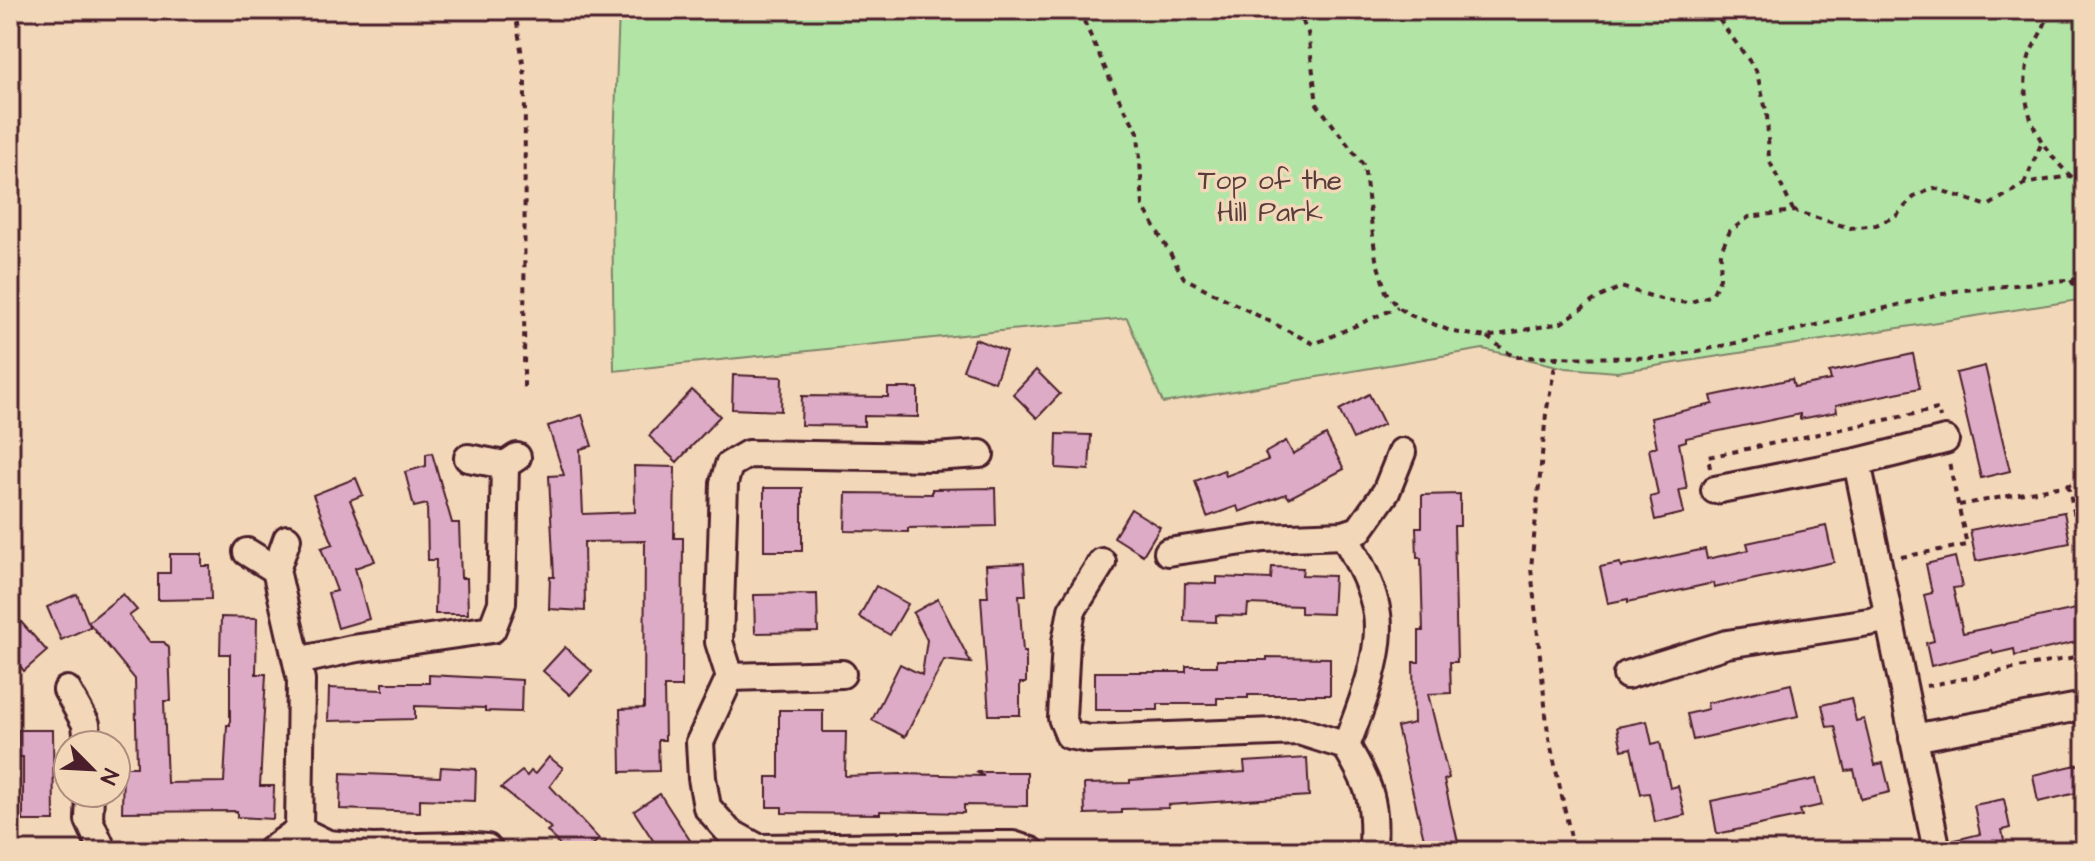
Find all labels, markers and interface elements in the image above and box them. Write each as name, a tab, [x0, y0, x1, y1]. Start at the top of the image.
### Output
park label: Top of the Hill Park	[1198, 161, 1342, 232]
north arrow	[52, 729, 132, 809]
text: N	[92, 764, 126, 789]

